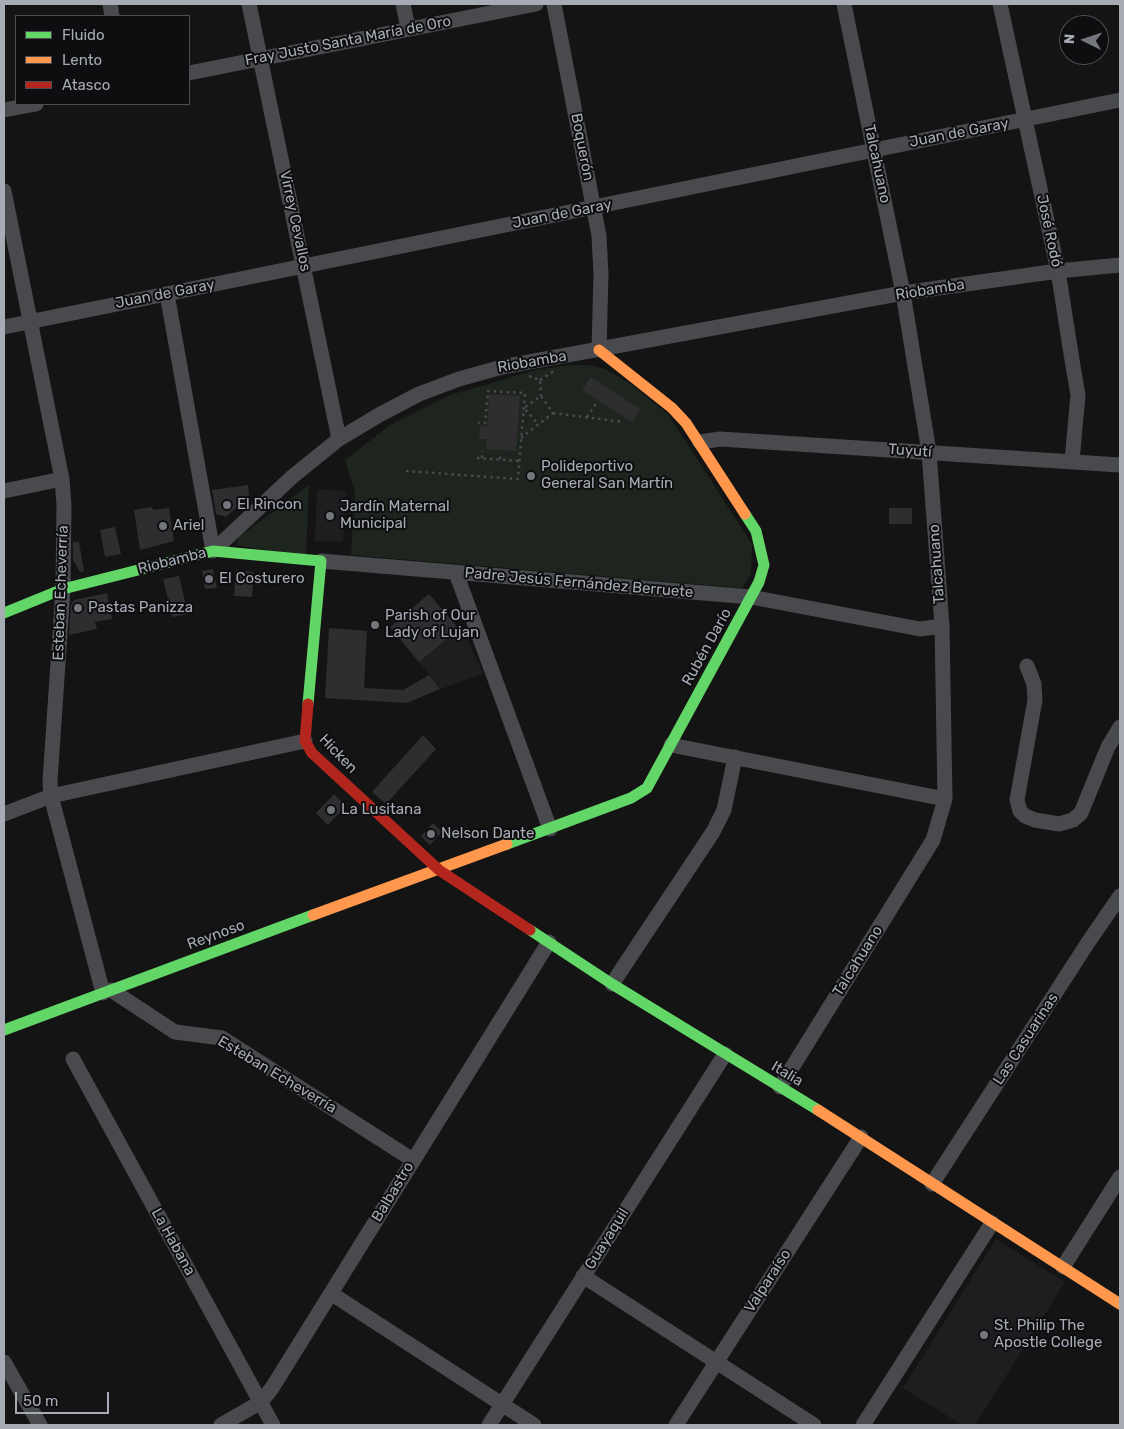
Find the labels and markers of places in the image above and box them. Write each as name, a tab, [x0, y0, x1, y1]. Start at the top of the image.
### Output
place label: Polideportivo General San Martín	[541, 458, 673, 493]
marker: Polideportivo General San Martín	[525, 470, 537, 482]
place label: El Rincon	[237, 496, 302, 514]
place label: Jardín Maternal Municipal	[340, 498, 450, 533]
marker: El Rincon	[221, 499, 233, 511]
marker: Jardín Maternal Municipal	[324, 510, 336, 522]
place label: Ariel	[173, 517, 204, 535]
marker: Ariel	[157, 520, 169, 532]
place label: El Costurero	[219, 570, 305, 588]
marker: El Costurero	[203, 573, 215, 585]
place label: Pastas Panizza	[88, 599, 193, 617]
marker: Pastas Panizza	[72, 602, 84, 614]
place label: Parish of Our Lady of Lujan	[385, 607, 479, 642]
marker: Parish of Our Lady of Lujan	[369, 619, 381, 631]
place label: La Lusitana	[341, 801, 421, 819]
marker: La Lusitana	[325, 804, 337, 816]
place label: Nelson Dante	[441, 825, 534, 843]
marker: Nelson Dante	[425, 828, 437, 840]
place label: St. Philip The Apostle College	[994, 1317, 1102, 1352]
marker: St. Philip The Apostle College	[978, 1329, 990, 1341]

